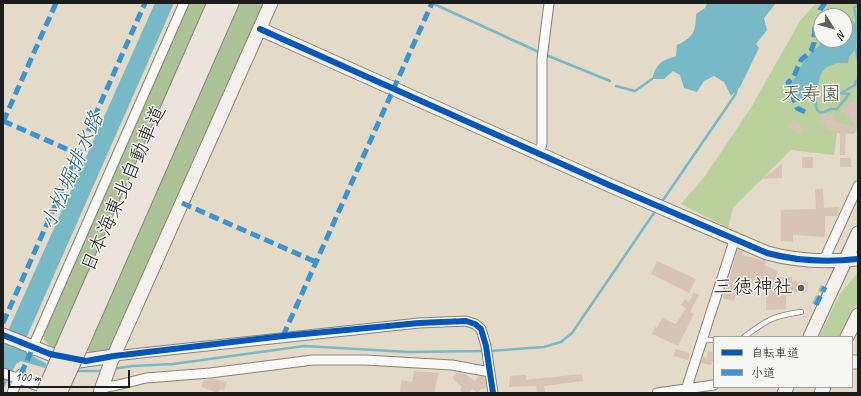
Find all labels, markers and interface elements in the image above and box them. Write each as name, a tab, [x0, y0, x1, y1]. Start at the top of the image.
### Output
north arrow	[813, 8, 853, 48]
text: N	[834, 28, 849, 42]
park label: 天寿園	[781, 83, 841, 107]
street label: 日本海東北自動車道	[76, 102, 172, 276]
water label: 小松堀排水路	[36, 108, 110, 234]
place label: 三徳神社	[713, 276, 793, 300]
marker: 三徳神社	[796, 283, 806, 293]
legend	[713, 336, 853, 388]
text: 自転車道	[751, 345, 799, 361]
scale bar	[10, 362, 132, 388]
text: 小道	[751, 365, 775, 381]
text: 100 m	[15, 369, 41, 385]

